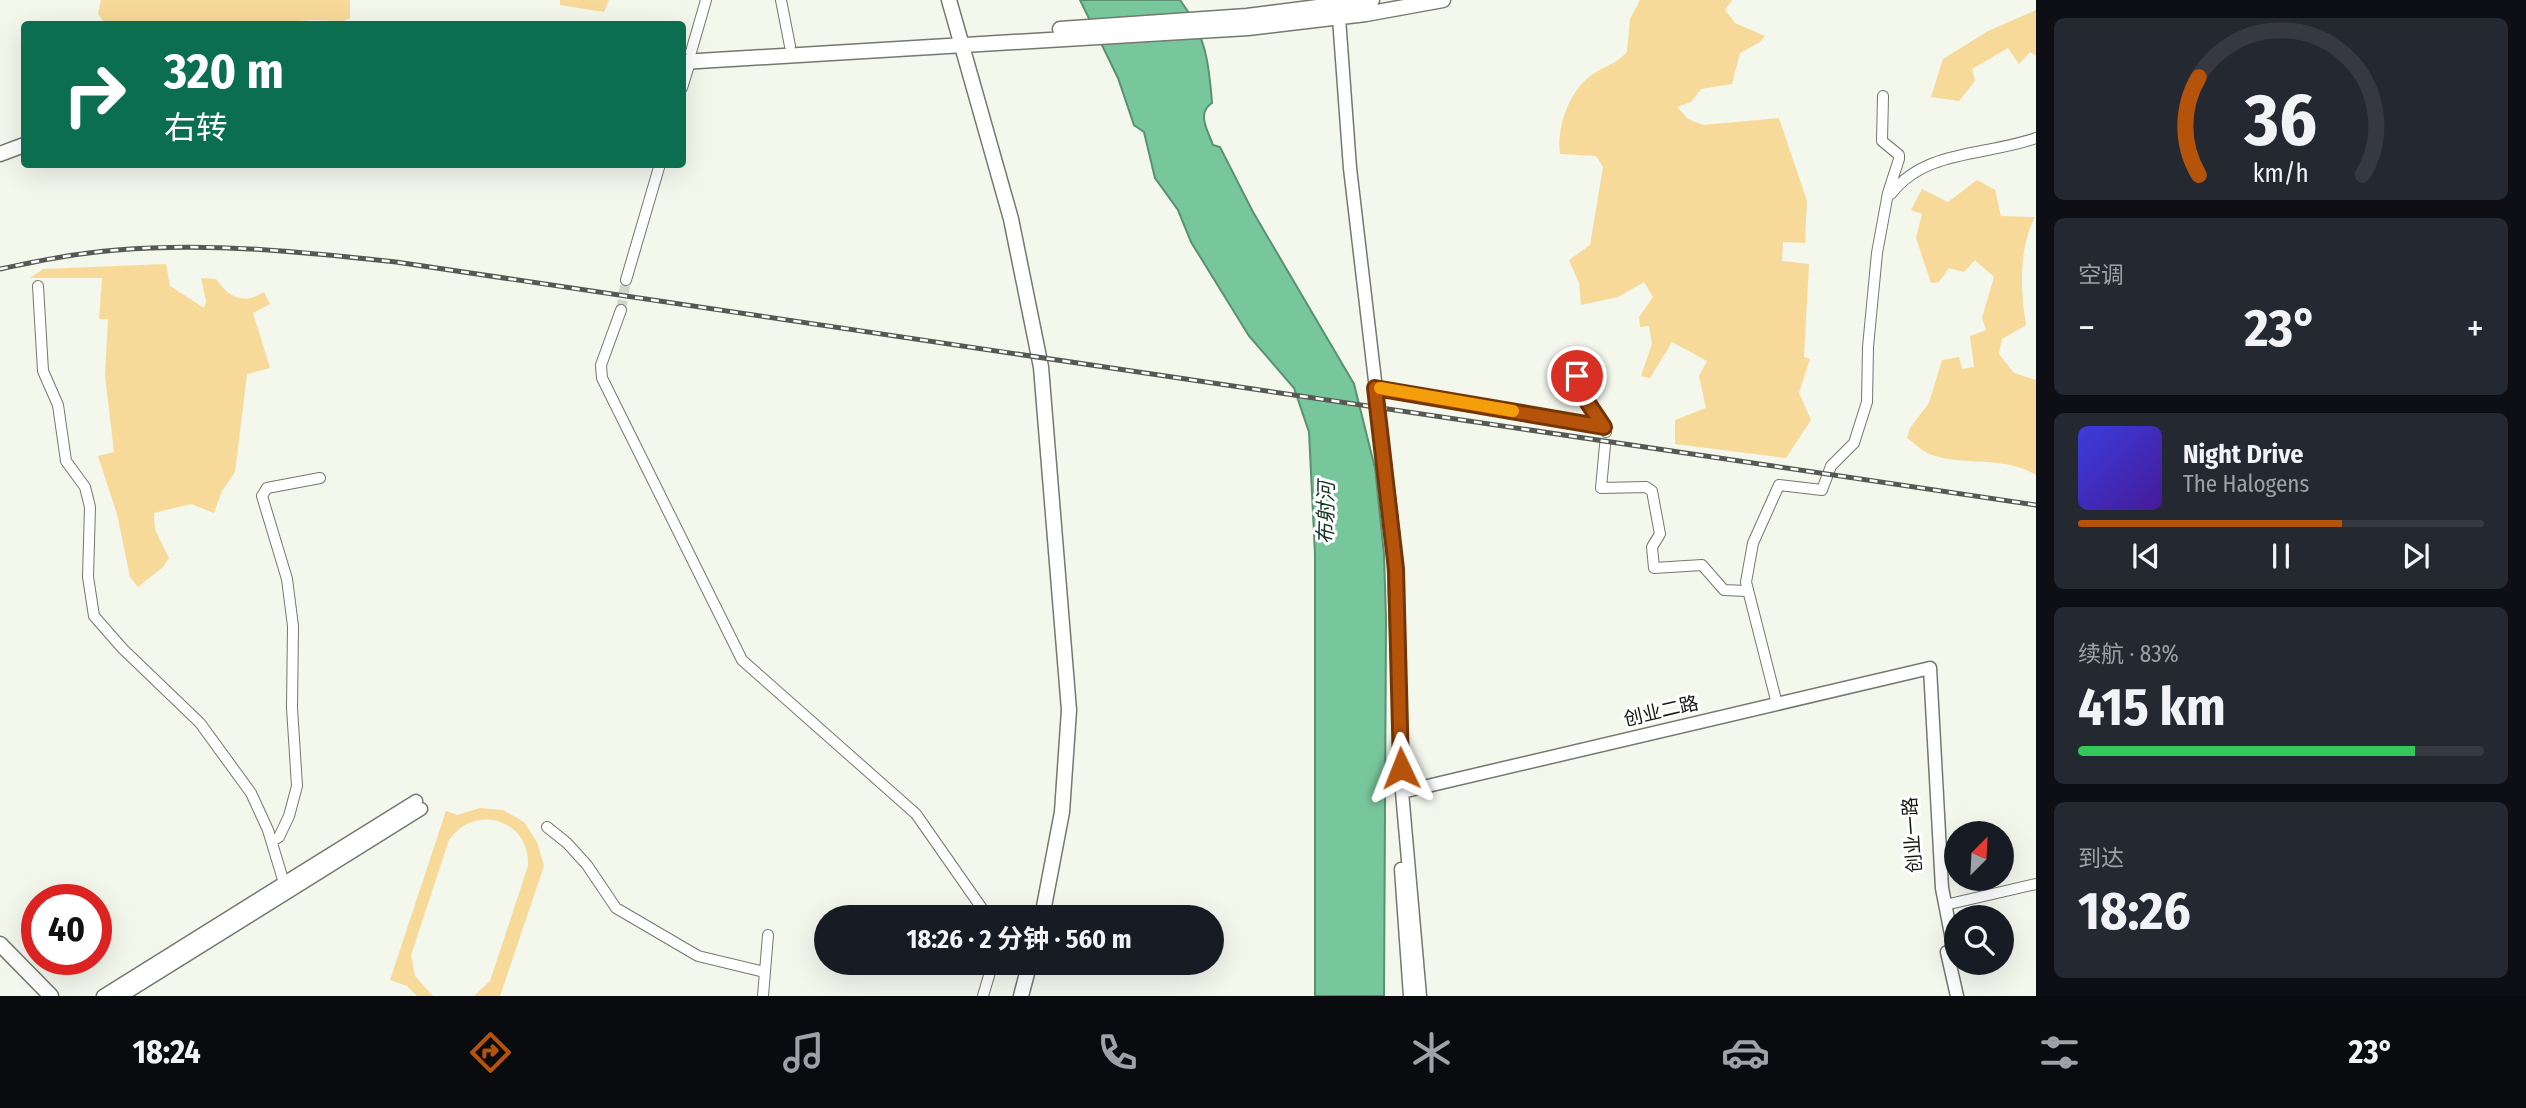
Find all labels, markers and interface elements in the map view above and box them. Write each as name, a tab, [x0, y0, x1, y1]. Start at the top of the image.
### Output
text: 320 m	[164, 42, 284, 101]
icon: right	[49, 49, 140, 140]
text: 36	[2244, 77, 2317, 164]
text: 右转	[164, 109, 228, 147]
text: km/h	[2253, 159, 2309, 189]
text: 空调	[2078, 261, 2124, 289]
text: 23°	[2244, 297, 2317, 360]
text: −	[2078, 305, 2095, 351]
text: +	[2467, 305, 2484, 351]
pin	[1547, 346, 1607, 406]
icon: arrive	[1558, 357, 1596, 395]
text: Night Drive	[2183, 439, 2303, 470]
text: The Halogens	[2183, 470, 2309, 498]
water label: 布射河	[1312, 477, 1340, 545]
icon: previous	[2127, 537, 2165, 575]
icon: pause	[2262, 537, 2300, 575]
icon: next	[2397, 537, 2435, 575]
text: 续航 · 83%	[2078, 640, 2179, 668]
text: 415 km	[2078, 676, 2226, 739]
street label: 创业二路	[1621, 691, 1701, 731]
position arrow	[1364, 731, 1438, 805]
street label: 创业一路	[1898, 796, 1926, 874]
north arrow	[1944, 821, 2014, 891]
map controls	[1944, 821, 2014, 975]
text: 到达	[2078, 844, 2124, 872]
text: 18:26	[2078, 880, 2191, 943]
speed limit sign: 40	[21, 884, 112, 975]
button: search	[1944, 905, 2014, 975]
text: 18:26 · 2 分钟 · 560 m	[906, 924, 1132, 955]
icon: directions	[466, 1028, 515, 1077]
icon: music	[779, 1028, 828, 1077]
icon: phone	[1093, 1028, 1142, 1077]
icon: climate	[1407, 1028, 1456, 1077]
icon: car	[1721, 1028, 1770, 1077]
icon: filters	[2035, 1028, 2084, 1077]
text: 18:24	[132, 1033, 201, 1071]
text: 23°	[2349, 1033, 2394, 1071]

